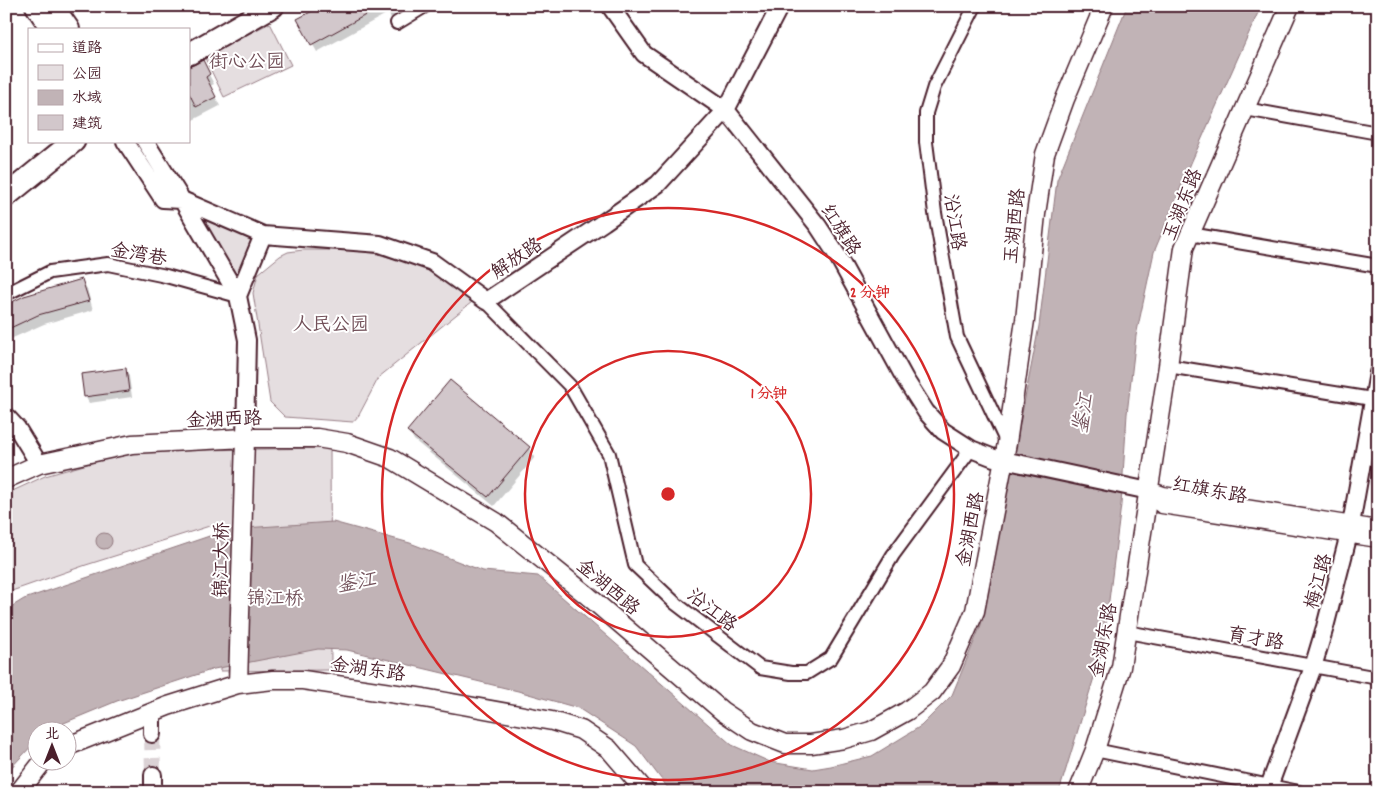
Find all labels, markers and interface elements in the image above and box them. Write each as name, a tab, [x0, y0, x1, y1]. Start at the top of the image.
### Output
legend	[28, 28, 190, 142]
text: 道路	[72, 38, 102, 60]
park label: 街心公园	[209, 50, 285, 77]
text: 公园	[72, 64, 102, 86]
text: 水域	[72, 88, 102, 110]
text: 建筑	[72, 114, 102, 136]
street label: 玉湖东路	[1157, 165, 1211, 246]
street label: 玉湖西路	[999, 187, 1034, 266]
street label: 沿江路	[935, 192, 970, 253]
street label: 红旗路	[812, 200, 866, 262]
street label: 解放路	[487, 233, 549, 287]
street label: 金湾巷	[108, 238, 169, 275]
text: 2 分钟	[850, 283, 890, 305]
park label: 人民公园	[293, 313, 369, 340]
text: 1 分钟	[751, 384, 787, 406]
water label: 鉴江	[1068, 390, 1102, 436]
street label: 金湖西路	[186, 407, 263, 436]
street label: 红旗东路	[1170, 473, 1249, 512]
centre of rings	[659, 485, 677, 503]
street label: 金湖西路	[952, 490, 993, 570]
street label: 锦江大桥	[209, 522, 238, 598]
street label: 梅江路	[1300, 551, 1341, 613]
street label: 金湖西路	[569, 554, 645, 623]
water label: 鉴江	[334, 567, 380, 601]
street label: 沿江路	[680, 584, 742, 640]
park label: 锦江桥	[246, 587, 304, 614]
street label: 金湖东路	[1085, 601, 1126, 681]
street label: 育才路	[1225, 622, 1286, 659]
street label: 金湖东路	[328, 653, 407, 690]
north arrow	[28, 720, 78, 770]
text: 北	[45, 725, 59, 745]

